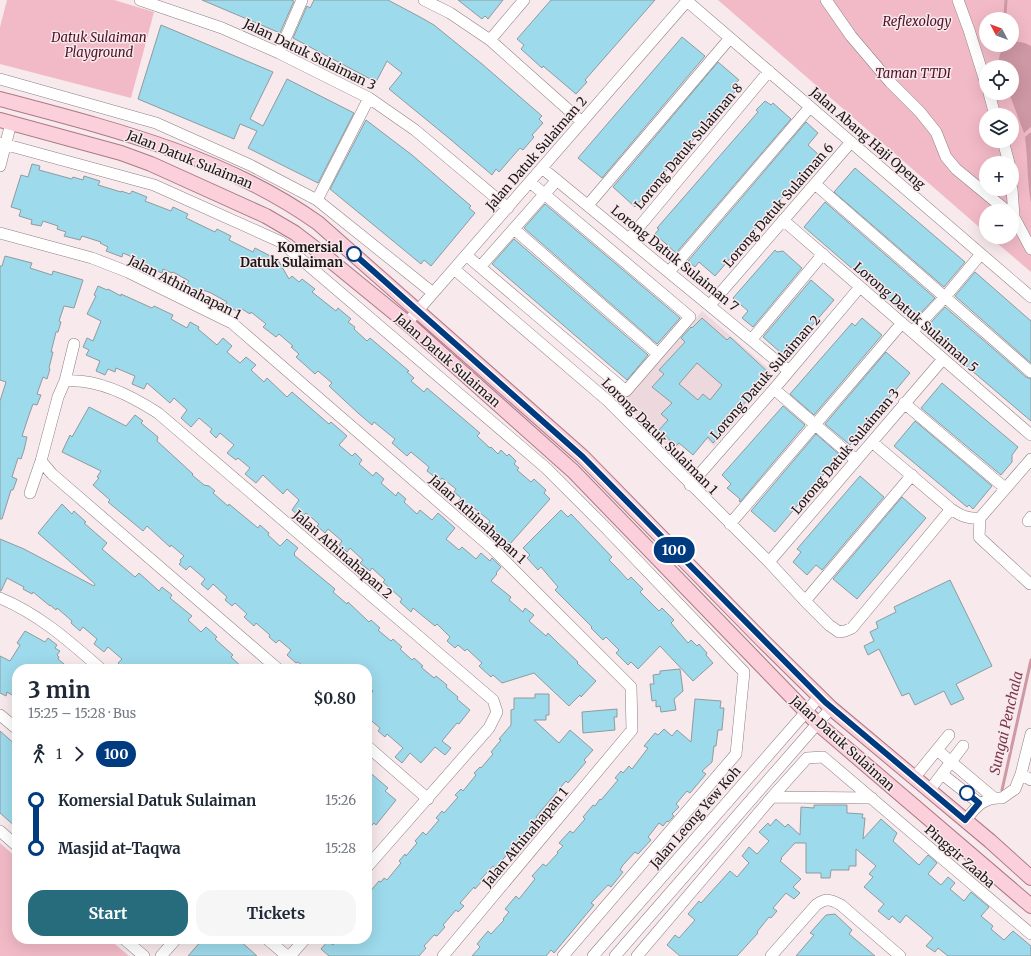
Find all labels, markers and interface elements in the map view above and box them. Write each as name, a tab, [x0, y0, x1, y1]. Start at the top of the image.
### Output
north arrow	[979, 12, 1019, 52]
map controls	[979, 12, 1019, 244]
park label: Reflexology	[883, 13, 951, 30]
street label: Jalan Datuk Sulaiman 3	[240, 15, 379, 94]
park label: Datuk Sulaiman Playground	[50, 29, 147, 61]
button: locate	[979, 60, 1019, 100]
park label: Taman TTDI	[875, 65, 951, 82]
street label: Lorong Datuk Sulaiman 8	[631, 80, 746, 213]
street label: Jalan Abang Haji Openg	[806, 83, 929, 193]
street label: Jalan Datuk Sulaiman 2	[482, 93, 591, 215]
button: layers	[979, 108, 1019, 148]
street label: Jalan Datuk Sulaiman	[123, 126, 256, 193]
street label: Lorong Datuk Sulaiman 6	[720, 139, 837, 271]
button: +	[979, 156, 1019, 196]
street label: Lorong Datuk Sulaiman 7	[607, 202, 742, 315]
button: −	[979, 204, 1019, 244]
place label: Komersial Datuk Sulaiman	[240, 239, 343, 271]
marker: Komersial Datuk Sulaiman	[346, 246, 362, 262]
street label: Jalan Athinahapan 1	[125, 251, 244, 323]
street label: Lorong Datuk Sulaiman 5	[850, 259, 981, 376]
street label: Jalan Datuk Sulaiman	[391, 309, 504, 411]
street label: Lorong Datuk Sulaiman 2	[707, 311, 824, 443]
street label: Lorong Datuk Sulaiman 1	[598, 375, 721, 498]
street label: Lorong Datuk Sulaiman 3	[788, 385, 903, 518]
street label: Jalan Athinahapan 1	[425, 471, 530, 567]
street label: Jalan Athinahapan 2	[289, 506, 396, 602]
line badge: 100	[651, 537, 697, 563]
text: 100	[662, 541, 686, 559]
water label: Sungai Penchala	[985, 670, 1027, 776]
text: 3 min	[28, 676, 90, 704]
text: $0.80	[314, 689, 356, 708]
street label: Jalan Datuk Sulaiman	[786, 691, 899, 795]
text: 15:25 – 15:28 · Bus	[28, 705, 136, 722]
icon: walk	[28, 743, 50, 765]
icon: forward	[68, 743, 90, 765]
text: 100	[104, 745, 128, 763]
text: 1	[56, 746, 62, 763]
street label: Jalan Leong Yew Koh	[646, 763, 745, 873]
street label: Jalan Athinahapan 1	[478, 784, 572, 891]
unlabelled marker	[959, 785, 975, 801]
text: Komersial Datuk Sulaiman	[58, 791, 256, 810]
text: 15:26	[325, 792, 356, 809]
street label: Pinggir Zaaba	[921, 821, 998, 892]
text: Masjid at-Taqwa	[58, 839, 181, 858]
text: 15:28	[325, 840, 356, 857]
button: Start	[28, 890, 188, 936]
button: Tickets	[196, 890, 356, 936]

